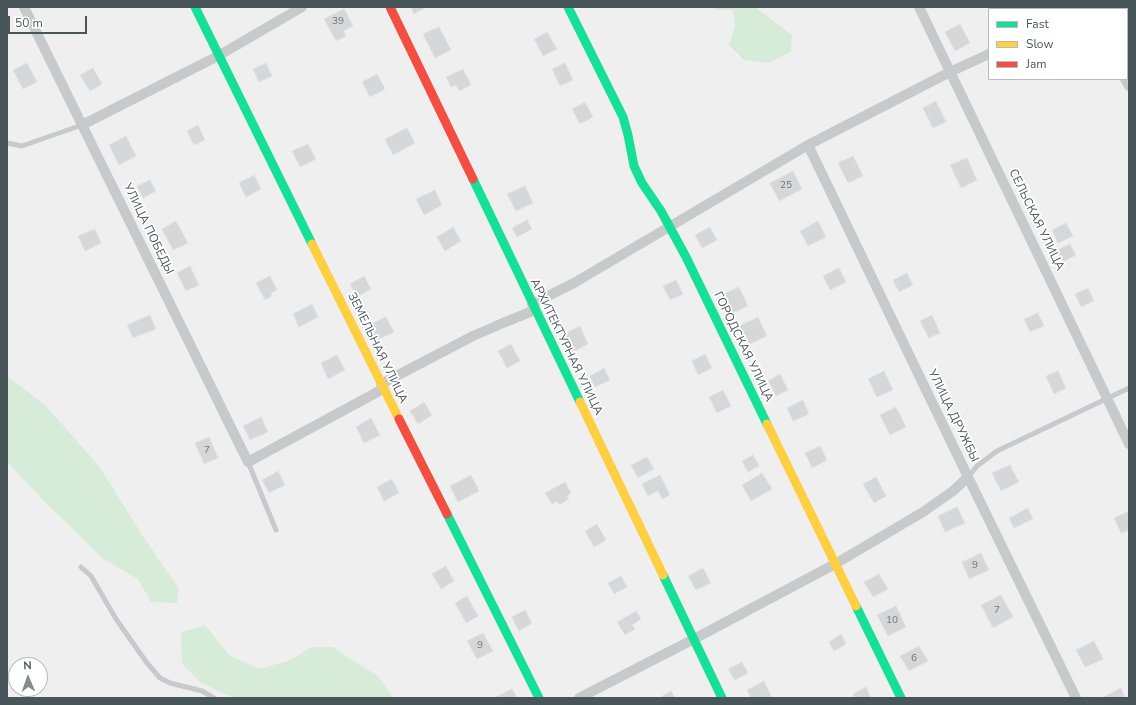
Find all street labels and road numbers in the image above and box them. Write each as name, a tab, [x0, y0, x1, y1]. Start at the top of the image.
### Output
street label: СЕЛЬСКАЯ УЛИЦА	[1005, 167, 1067, 273]
street label: УЛИЦА ПОБЕДЫ	[120, 181, 176, 277]
street label: АРХИТЕКТУРНАЯ УЛИЦА	[527, 277, 605, 417]
street label: ЗЕМЕЛЬНАЯ УЛИЦА	[344, 290, 410, 406]
street label: ГОРОДСКАЯ УЛИЦА	[710, 290, 776, 404]
street label: УЛИЦА ДРУЖБЫ	[924, 367, 982, 465]

